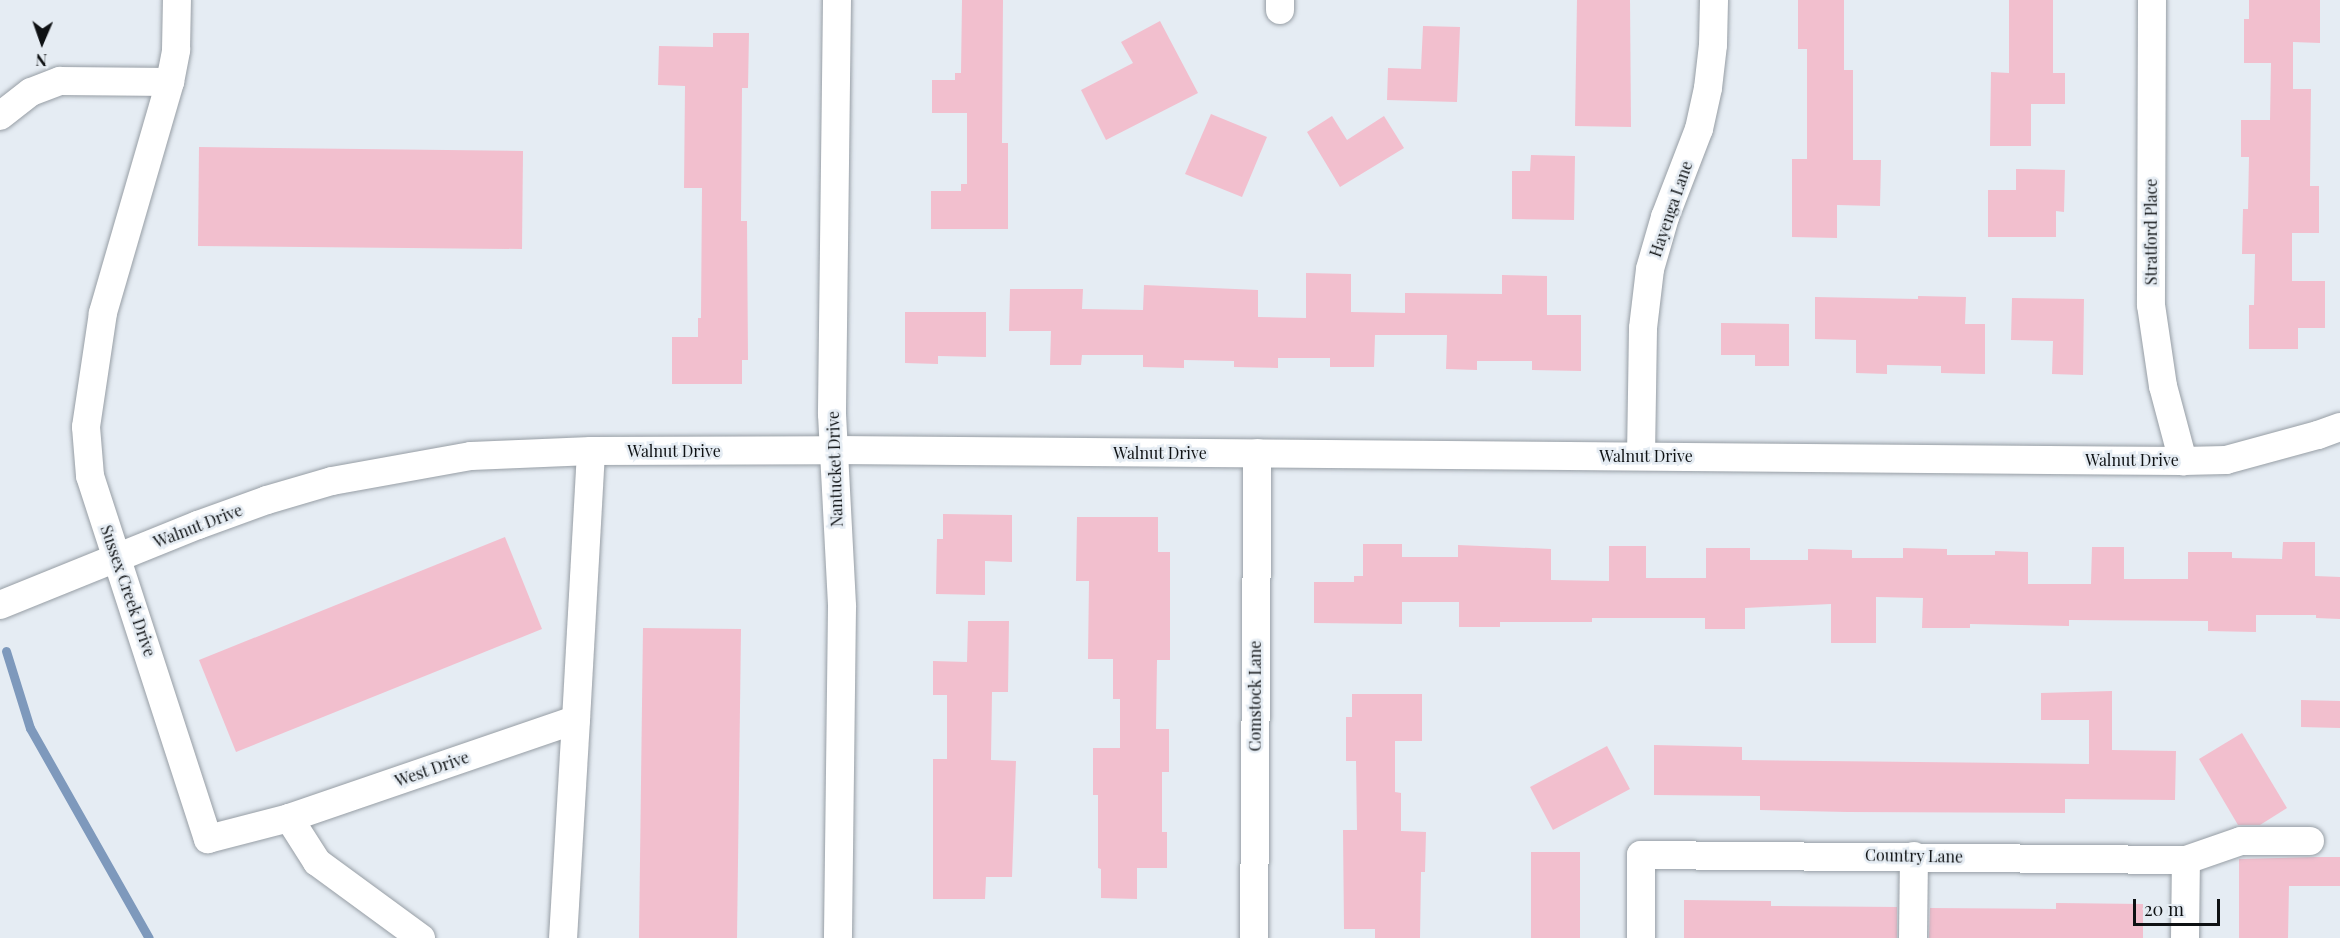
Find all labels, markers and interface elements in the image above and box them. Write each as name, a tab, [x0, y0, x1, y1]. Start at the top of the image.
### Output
north arrow	[12, 12, 72, 72]
text: N	[35, 50, 47, 71]
street label: Hayenga Lane	[1646, 158, 1696, 260]
street label: Stratford Place	[2141, 179, 2161, 285]
street label: Nantucket Drive	[823, 410, 847, 528]
street label: Walnut Drive	[627, 441, 721, 461]
street label: Walnut Drive	[1113, 443, 1207, 463]
street label: Walnut Drive	[1599, 446, 1693, 466]
street label: Walnut Drive	[2085, 450, 2179, 470]
street label: Walnut Drive	[151, 500, 245, 552]
street label: Sussex Creek Drive	[96, 522, 160, 660]
street label: Comstock Lane	[1245, 640, 1265, 752]
street label: West Drive	[392, 747, 472, 791]
street label: Country Lane	[1865, 846, 1963, 866]
scale bar	[2136, 887, 2223, 925]
text: 20 m	[2144, 897, 2184, 921]

